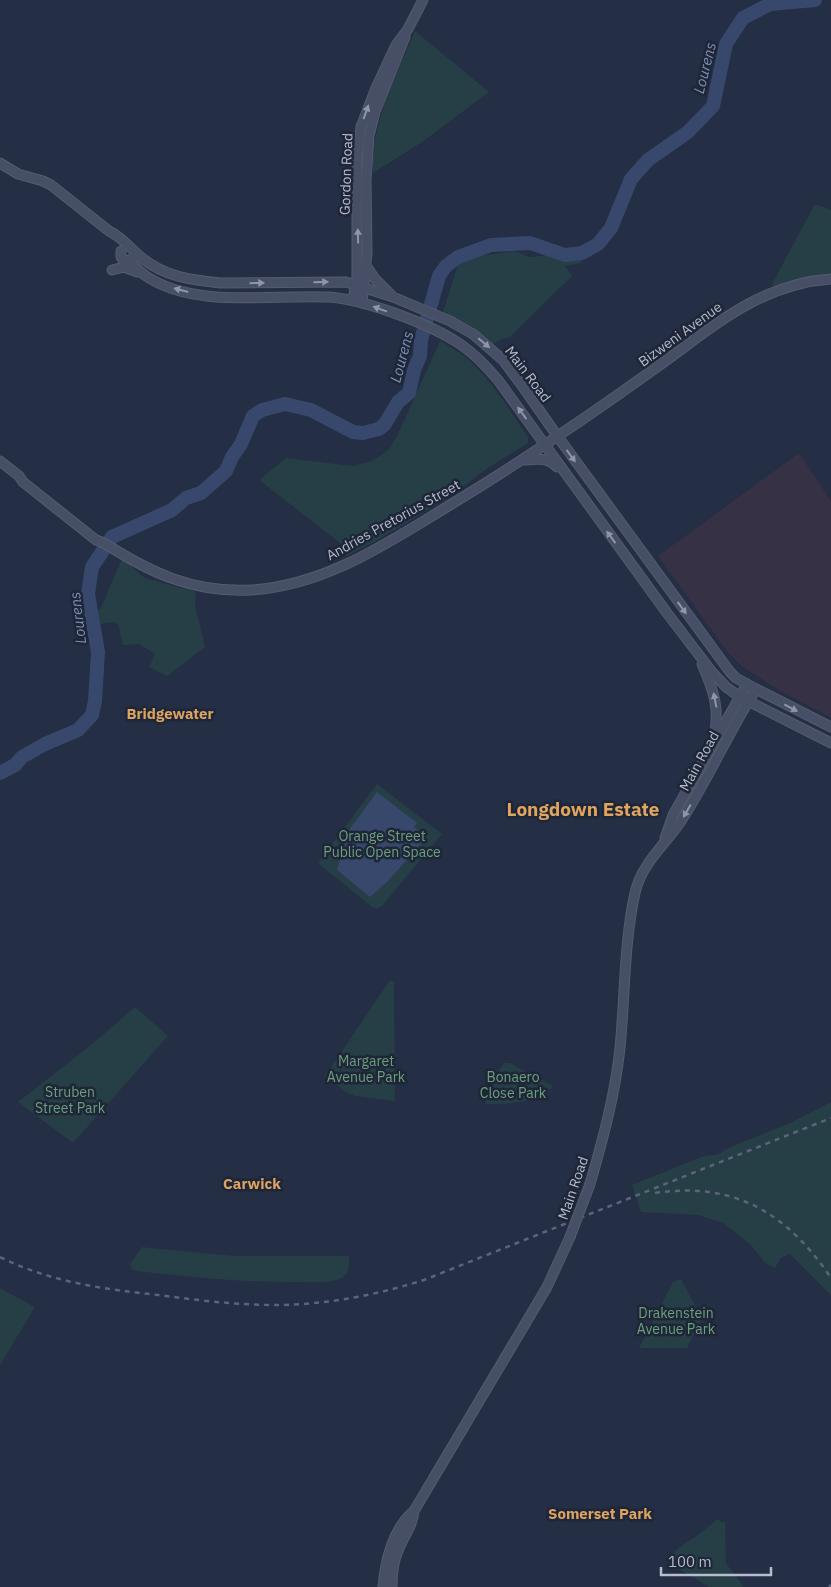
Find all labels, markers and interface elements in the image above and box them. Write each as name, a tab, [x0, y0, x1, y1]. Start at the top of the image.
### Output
water label: Lourens	[689, 40, 720, 96]
one-way arrow	[363, 104, 370, 119]
street label: Gordon Road	[336, 133, 356, 215]
one-way arrow	[353, 228, 361, 244]
one-way arrow	[250, 278, 266, 286]
one-way arrow	[313, 278, 329, 286]
one-way arrow	[173, 286, 188, 294]
street label: Bizweni Avenue	[635, 297, 726, 370]
one-way arrow	[372, 305, 387, 313]
water label: Lourens	[386, 329, 417, 385]
one-way arrow	[478, 337, 491, 348]
street label: Main Road	[501, 342, 555, 406]
one-way arrow	[517, 406, 527, 420]
one-way arrow	[566, 449, 576, 463]
street label: Andries Pretorius Street	[323, 476, 463, 564]
one-way arrow	[606, 530, 616, 544]
water label: Lourens	[65, 591, 90, 645]
one-way arrow	[677, 601, 687, 615]
one-way arrow	[710, 692, 718, 708]
district label: Bridgewater	[126, 704, 214, 723]
one-way arrow	[784, 704, 799, 712]
street label: Main Road	[675, 728, 723, 794]
district label: Longdown Estate	[507, 797, 659, 821]
one-way arrow	[682, 805, 691, 818]
park label: Orange Street Public Open Space	[323, 827, 441, 861]
park label: Margaret Avenue Park	[327, 1052, 406, 1086]
park label: Bonaero Close Park	[480, 1068, 547, 1102]
park label: Struben Street Park	[35, 1083, 106, 1117]
street label: Main Road	[554, 1154, 592, 1222]
district label: Carwick	[223, 1174, 281, 1193]
park label: Drakenstein Avenue Park	[637, 1304, 716, 1338]
district label: Somerset Park	[548, 1504, 652, 1523]
scale bar	[661, 1544, 771, 1576]
text: 100 m	[668, 1552, 712, 1571]

